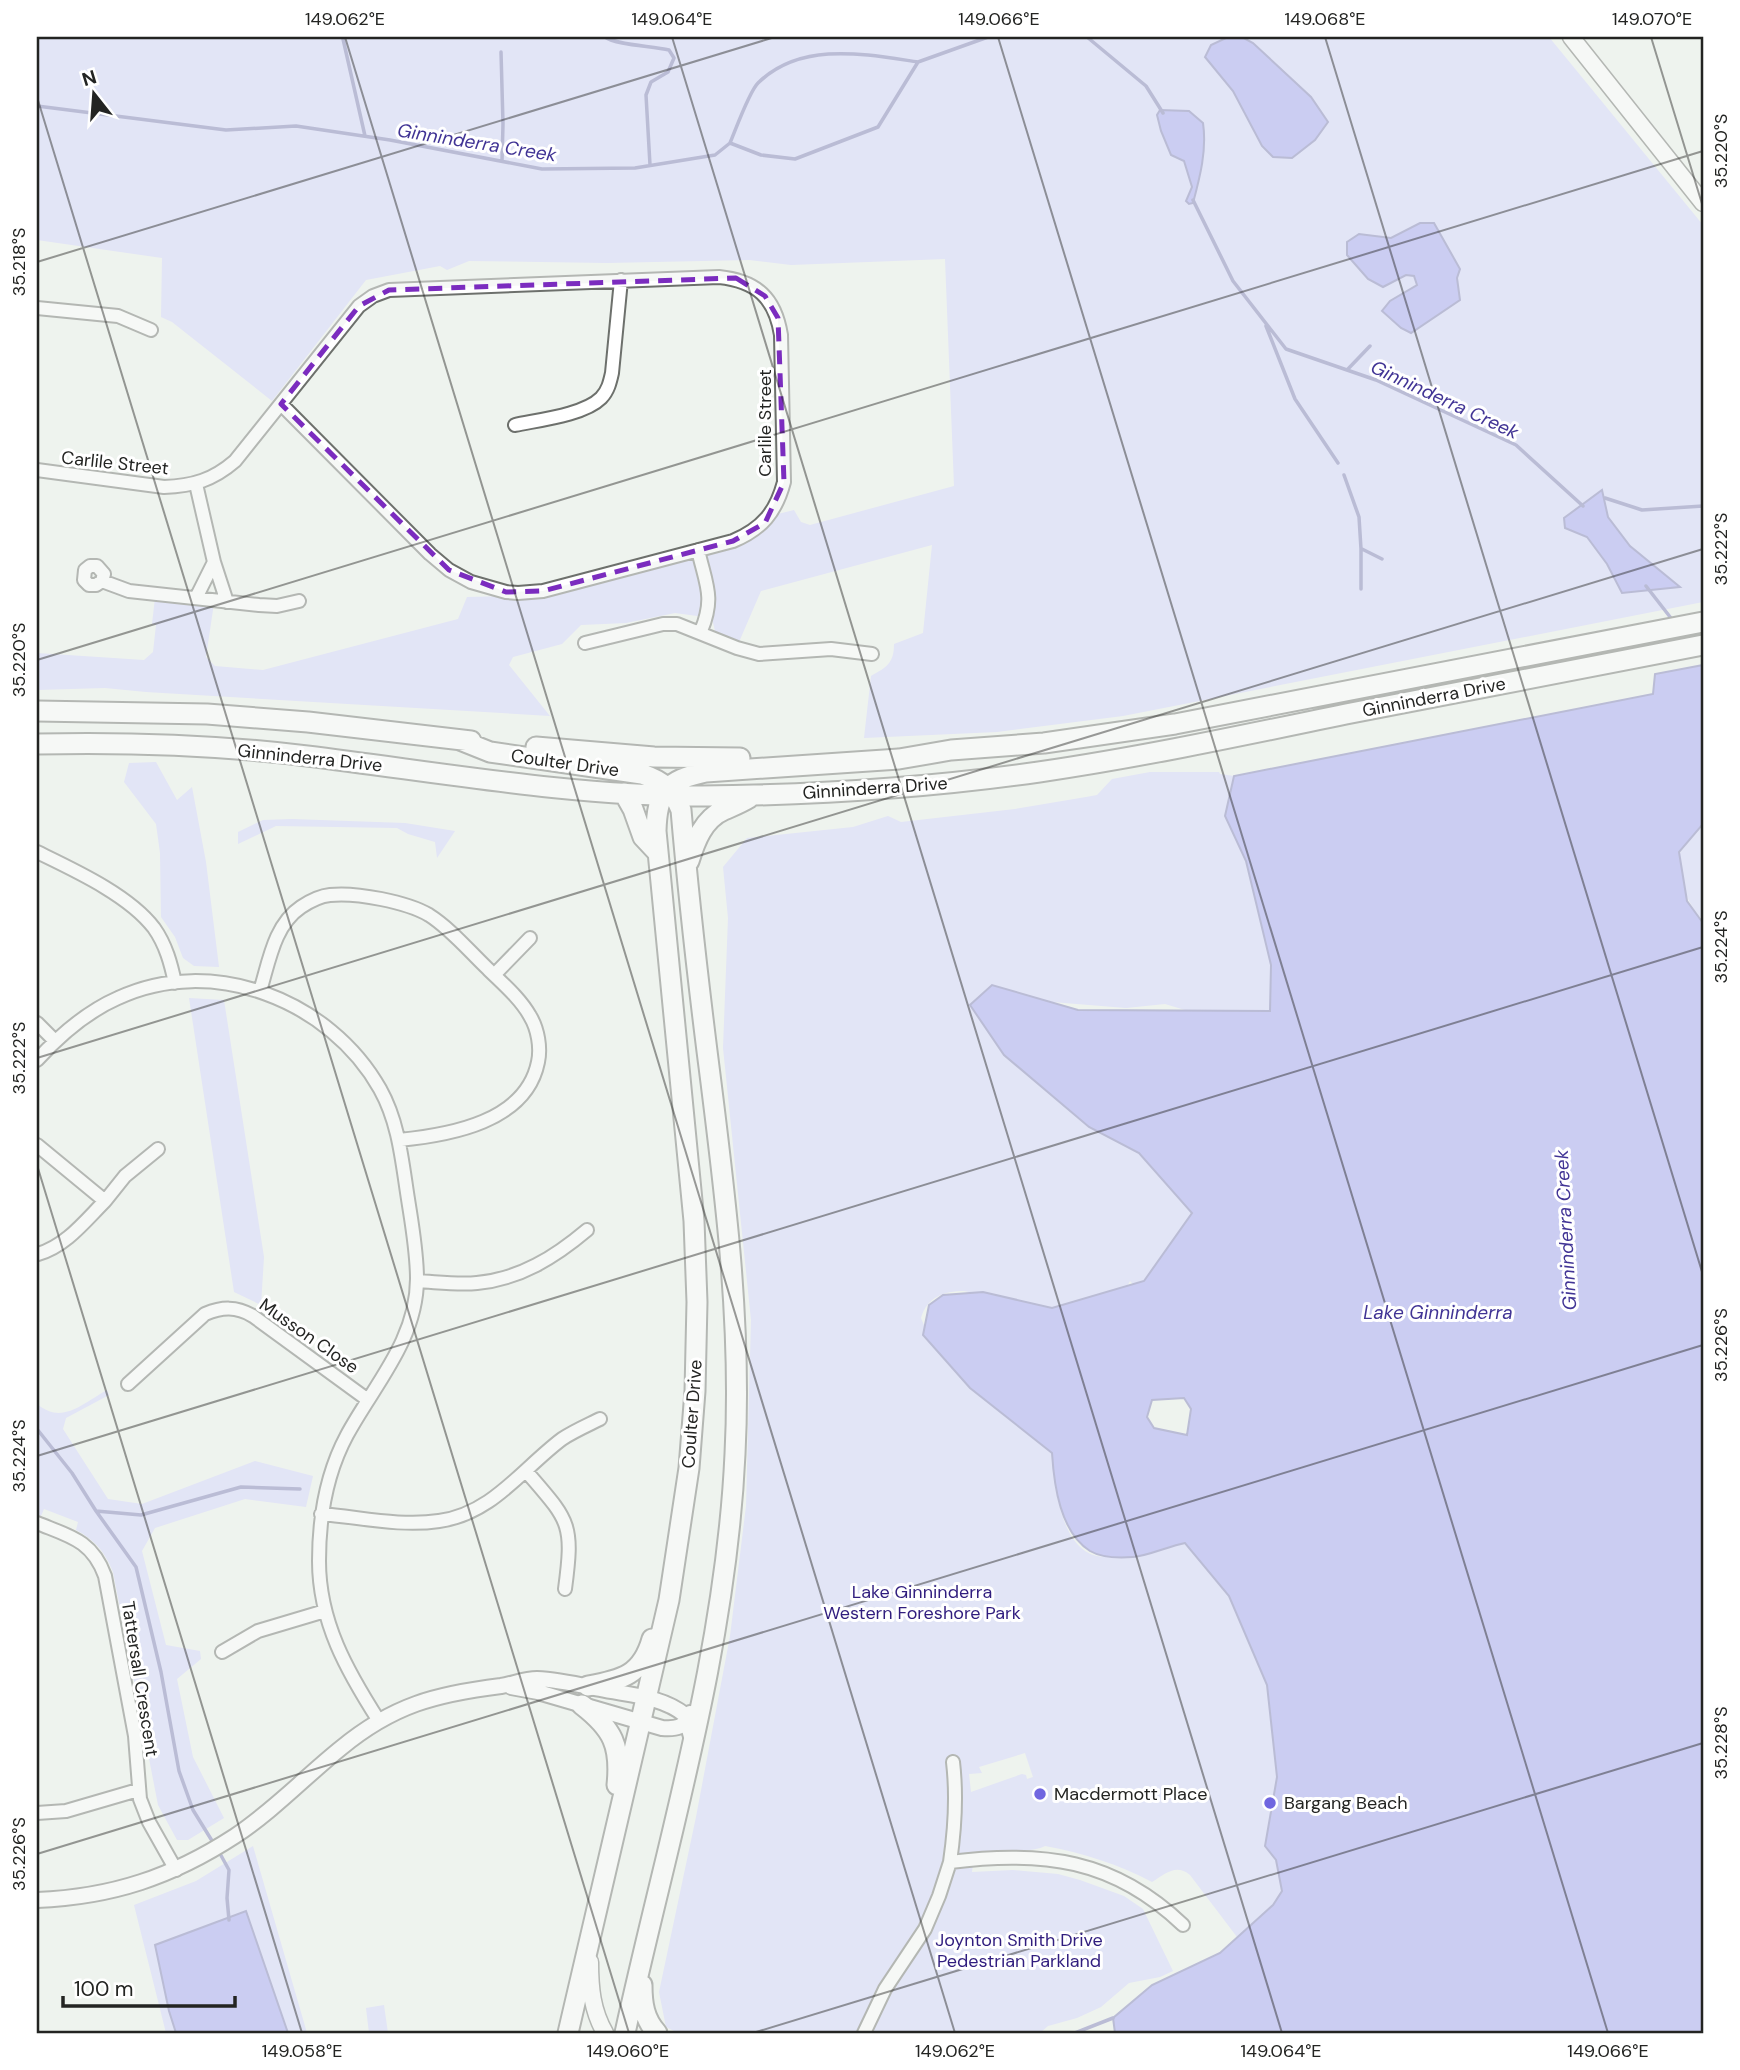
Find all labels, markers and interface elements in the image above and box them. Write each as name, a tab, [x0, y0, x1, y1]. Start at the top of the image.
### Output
text: 149.062°E	[305, 7, 385, 31]
text: 149.064°E	[631, 7, 713, 31]
text: 149.066°E	[958, 7, 1040, 31]
text: 149.068°E	[1284, 7, 1366, 31]
text: 149.070°E	[1612, 7, 1692, 31]
north arrow	[60, 60, 130, 130]
text: N	[79, 64, 99, 92]
text: 35.220°S	[1709, 114, 1733, 188]
water label: Ginninderra Creek	[396, 118, 559, 167]
text: 35.218°S	[7, 228, 31, 296]
water label: Ginninderra Creek	[1367, 354, 1523, 445]
street label: Carlile Street	[753, 369, 777, 477]
street label: Carlile Street	[60, 445, 170, 481]
text: 35.222°S	[1709, 513, 1733, 585]
text: 35.220°S	[7, 623, 31, 697]
street label: Ginninderra Drive	[1360, 671, 1508, 723]
street label: Ginninderra Drive	[236, 738, 384, 778]
street label: Coulter Drive	[509, 744, 621, 782]
street label: Ginninderra Drive	[802, 771, 948, 805]
text: 35.224°S	[1709, 910, 1733, 984]
text: 35.222°S	[7, 1022, 31, 1094]
water label: Ginninderra Creek	[1549, 1149, 1582, 1311]
street label: Musson Close	[255, 1293, 363, 1379]
water label: Lake Ginninderra	[1363, 1300, 1513, 1325]
text: 35.226°S	[1709, 1308, 1733, 1382]
street label: Coulter Drive	[676, 1359, 708, 1469]
text: 35.224°S	[7, 1419, 31, 1493]
park label: Lake Ginninderra Western Foreshore Park	[823, 1580, 1021, 1625]
street label: Tattersall Crescent	[116, 1600, 164, 1758]
text: 35.228°S	[1709, 1706, 1733, 1780]
place label: Macdermott Place	[1054, 1782, 1207, 1806]
marker: Macdermott Place	[1032, 1786, 1048, 1802]
place label: Bargang Beach	[1284, 1791, 1408, 1815]
marker: Bargang Beach	[1262, 1795, 1278, 1811]
text: 35.226°S	[7, 1817, 31, 1891]
park label: Joynton Smith Drive Pedestrian Parkland	[935, 1928, 1103, 1973]
scale bar	[63, 1965, 234, 2009]
text: 100 m	[74, 1975, 134, 2003]
text: 149.058°E	[262, 2039, 342, 2063]
text: 149.060°E	[587, 2039, 669, 2063]
text: 149.062°E	[915, 2039, 995, 2063]
text: 149.064°E	[1240, 2039, 1322, 2063]
text: 149.066°E	[1567, 2039, 1649, 2063]

